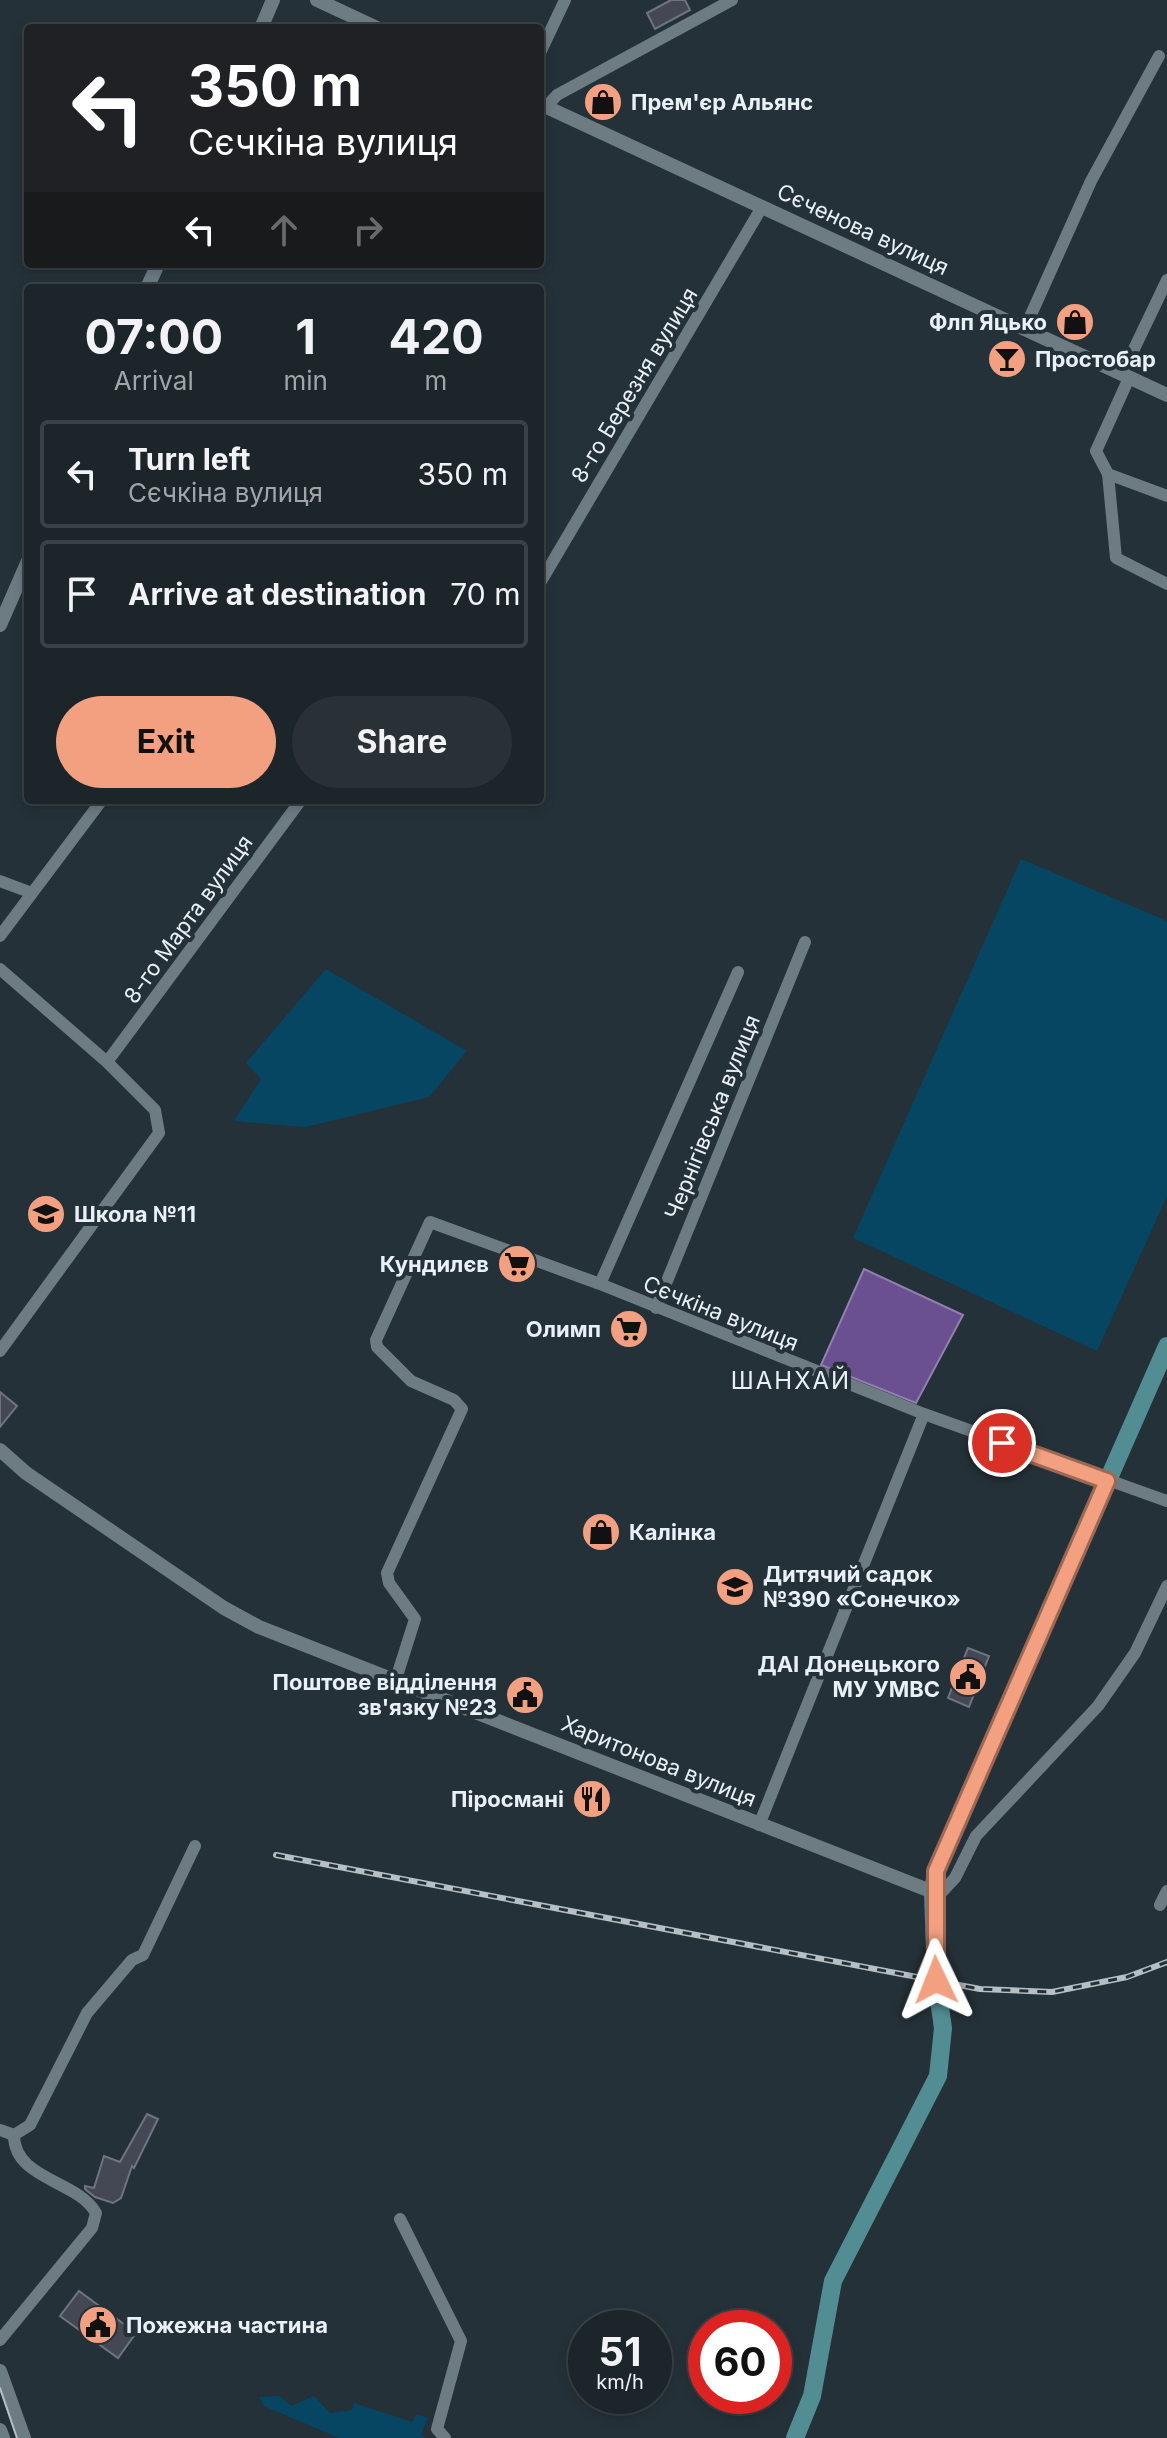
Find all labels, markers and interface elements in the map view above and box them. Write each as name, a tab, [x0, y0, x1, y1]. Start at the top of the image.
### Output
text: 350 m	[188, 52, 362, 120]
icon: left	[56, 56, 160, 160]
shop icon: Прем'єр Альянс	[582, 81, 624, 123]
place label: Прем'єр Альянс	[631, 89, 813, 115]
text: Сєчкіна вулиця	[188, 120, 458, 164]
street label: Сєченова вулиця	[773, 178, 953, 280]
icon: left	[178, 208, 222, 252]
icon: ahead	[262, 208, 306, 252]
icon: right	[346, 208, 390, 252]
street label: 8-го Березня вулиця	[566, 283, 702, 487]
shop icon: Флп Яцько	[1054, 301, 1096, 343]
text: 07:00	[85, 307, 223, 366]
text: 1	[295, 307, 316, 366]
text: 420	[388, 307, 484, 366]
place label: Флп Яцько	[929, 309, 1047, 335]
bar icon: Простобар	[986, 338, 1028, 380]
place label: Простобар	[1035, 346, 1156, 372]
text: Arrival	[114, 365, 194, 396]
text: min	[284, 365, 328, 396]
text: m	[425, 365, 447, 396]
text: Turn left	[128, 441, 250, 477]
icon: left	[60, 452, 104, 496]
text: 350 m	[418, 456, 508, 492]
text: Сєчкіна вулиця	[128, 477, 323, 508]
icon: arrive	[60, 572, 104, 616]
text: Arrive at destination	[128, 576, 426, 612]
text: 70 m	[450, 576, 520, 612]
button: Exit	[56, 696, 276, 788]
button: Share	[292, 696, 512, 788]
street label: 8-го Марта вулиця	[118, 830, 258, 1008]
street label: Чернігівська вулиця	[659, 1011, 765, 1223]
school or university icon: Школа №11	[25, 1193, 67, 1235]
place label: Школа №11	[74, 1201, 196, 1227]
supermarket icon: Кундилєв	[496, 1243, 538, 1285]
place label: Кундилєв	[380, 1251, 489, 1277]
street label: Сєчкіна вулиця	[640, 1270, 802, 1356]
supermarket icon: Олимп	[608, 1308, 650, 1350]
place label: Олимп	[526, 1316, 601, 1342]
district label: ШАНХАЙ	[731, 1365, 851, 1395]
pin	[968, 1409, 1036, 1477]
icon: arrive	[980, 1421, 1024, 1465]
shop icon: Калінка	[580, 1511, 622, 1553]
place label: Калінка	[629, 1519, 716, 1545]
place label: Дитячий садок №390 «Сонечко»	[763, 1561, 961, 1612]
school or university icon: Дитячий садок №390 «Сонечко»	[714, 1566, 756, 1608]
place label: ДАІ Донецького МУ УМВС	[758, 1651, 940, 1702]
public building icon: ДАІ Донецького МУ УМВС	[947, 1656, 989, 1698]
place label: Поштове відділення зв'язку №23	[272, 1669, 497, 1720]
public building icon: Поштове відділення зв'язку №23	[504, 1674, 546, 1716]
street label: Харитонова вулиця	[558, 1710, 760, 1812]
restaurant icon: Піросмані	[571, 1778, 613, 1820]
place label: Піросмані	[451, 1786, 564, 1812]
position arrow	[894, 1938, 978, 2022]
public building icon: Пожежна частина	[77, 2304, 119, 2346]
speed limit sign: 60	[688, 2310, 792, 2414]
place label: Пожежна частина	[126, 2312, 328, 2338]
text: 51	[599, 2327, 641, 2376]
text: km/h	[596, 2370, 644, 2394]

